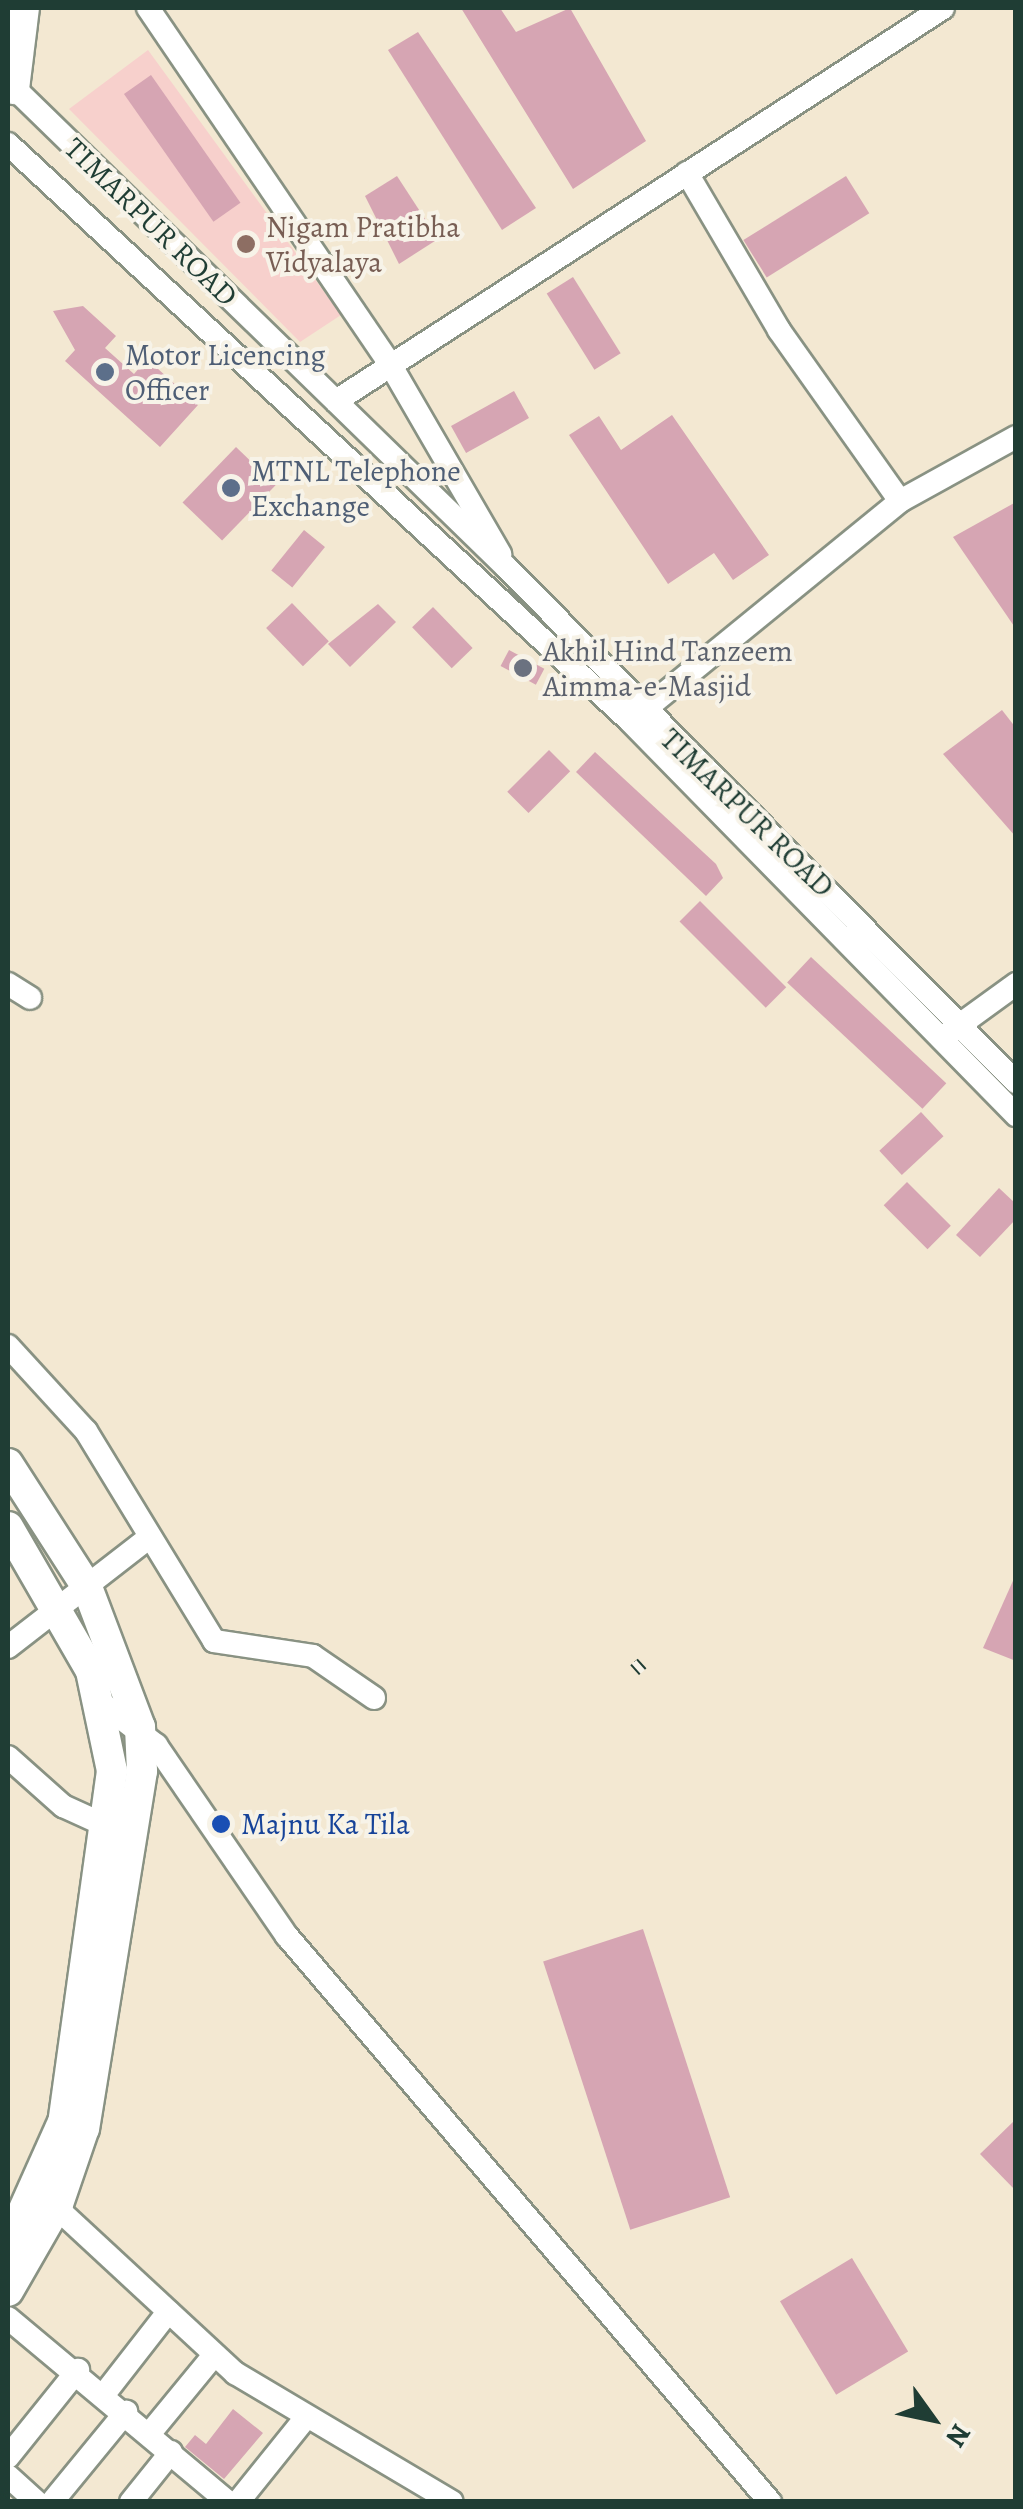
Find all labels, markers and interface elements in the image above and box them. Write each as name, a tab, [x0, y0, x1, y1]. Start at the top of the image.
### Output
street label: TIMARPUR ROAD	[57, 130, 245, 314]
place label: Nigam Pratibha Vidyalaya	[266, 209, 460, 280]
marker: Nigam Pratibha Vidyalaya	[235, 233, 257, 255]
place label: Motor Licencing Officer	[125, 337, 325, 408]
marker: Motor Licencing Officer	[94, 361, 116, 383]
place label: MTNL Telephone Exchange	[251, 453, 461, 524]
marker: MTNL Telephone Exchange	[220, 477, 242, 499]
place label: Akhil Hind Tanzeem Aimma-e-Masjid	[543, 633, 793, 704]
marker: Akhil Hind Tanzeem Aimma-e-Masjid	[512, 657, 534, 679]
street label: TIMARPUR ROAD	[653, 721, 841, 905]
place label: Majnu Ka Tila	[241, 1806, 410, 1842]
marker: Majnu Ka Tila	[210, 1813, 232, 1835]
north arrow	[883, 2369, 983, 2469]
text: N	[937, 2416, 980, 2454]

